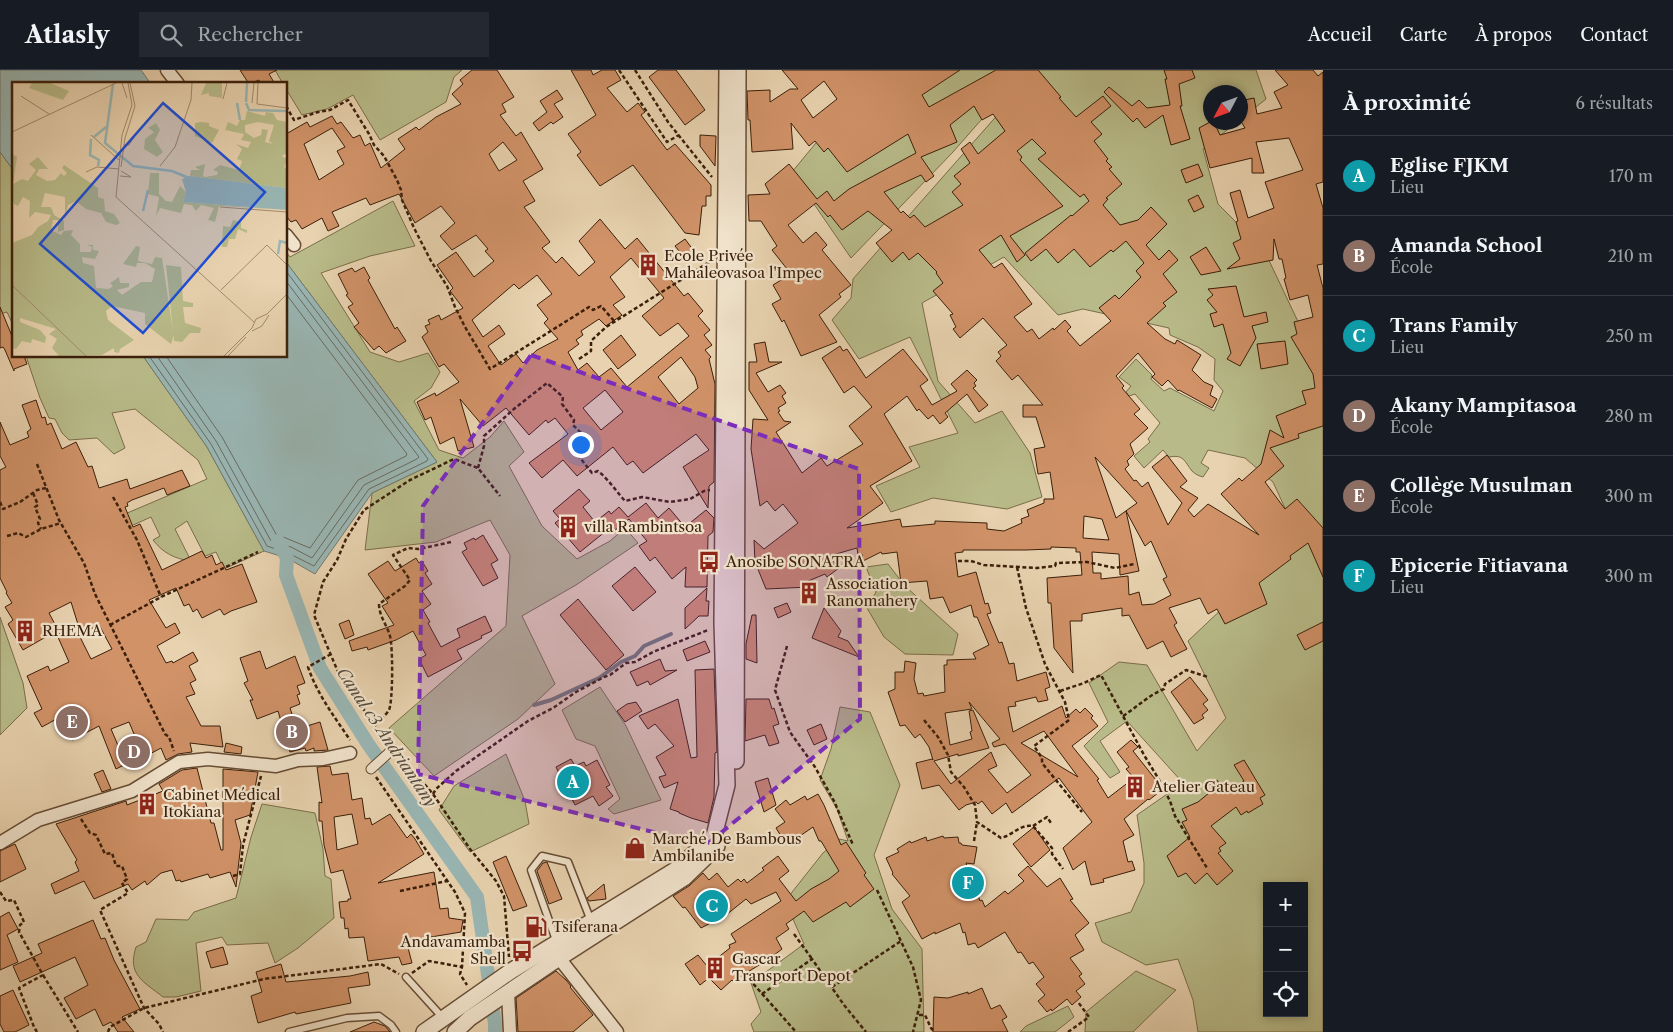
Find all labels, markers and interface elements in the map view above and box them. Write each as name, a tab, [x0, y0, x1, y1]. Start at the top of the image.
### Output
search box	[139, 12, 489, 57]
text: Atlasly	[25, 20, 109, 49]
icon: search	[157, 21, 185, 49]
text: Rechercher	[197, 23, 303, 46]
text: Accueil	[1308, 24, 1372, 46]
text: Carte	[1400, 24, 1447, 46]
text: À propos	[1475, 24, 1552, 46]
text: Contact	[1580, 24, 1648, 46]
inset map	[12, 82, 288, 358]
north arrow	[1203, 85, 1248, 130]
text: À proximité	[1343, 90, 1471, 115]
text: 6 résultats	[1576, 93, 1653, 113]
text: Eglise FJKM	[1390, 154, 1509, 177]
text: A	[1353, 166, 1365, 186]
text: 170 m	[1609, 166, 1653, 186]
text: Lieu	[1390, 177, 1424, 197]
text: Amanda School	[1390, 234, 1542, 257]
place label: Ecole Privée Mahaleovasoa l'Impec	[664, 246, 822, 282]
text: B	[1353, 246, 1365, 266]
text: 210 m	[1608, 246, 1653, 266]
building icon: Ecole Privée Mahaleovasoa l'Impec	[635, 252, 661, 278]
text: École	[1390, 257, 1433, 277]
text: Trans Family	[1390, 314, 1517, 337]
text: C	[1353, 326, 1365, 346]
text: 250 m	[1606, 326, 1653, 346]
text: Lieu	[1390, 337, 1424, 357]
text: Akany Mampitasoa	[1390, 394, 1576, 417]
text: D	[1352, 406, 1366, 426]
text: 280 m	[1605, 406, 1653, 426]
text: École	[1390, 417, 1433, 437]
your location	[568, 432, 594, 458]
text: Collège Musulman	[1390, 474, 1573, 497]
text: E	[1353, 486, 1365, 506]
text: 300 m	[1605, 486, 1653, 506]
text: École	[1390, 497, 1433, 517]
building icon: villa Rambintsoa	[555, 514, 581, 540]
place label: villa Rambintsoa	[583, 517, 702, 536]
bus stop icon: Anosibe SONATRA	[696, 549, 722, 575]
place label: Anosibe SONATRA	[725, 552, 866, 571]
text: Epicerie Fitiavana	[1390, 554, 1568, 577]
text: F	[1354, 566, 1364, 586]
text: 300 m	[1605, 566, 1653, 586]
place label: Association Ranomahery	[825, 574, 918, 610]
text: Lieu	[1390, 577, 1424, 597]
building icon: Association Ranomahery	[796, 580, 822, 606]
building icon: RHEMA	[12, 618, 38, 644]
place label: RHEMA	[42, 621, 103, 640]
water label: Canal c3 Andriantany	[333, 663, 441, 811]
pin: E	[56, 703, 88, 741]
pin: B	[276, 713, 308, 751]
pin: D	[118, 733, 150, 771]
pin: A	[557, 763, 589, 801]
building icon: Atelier Gateau	[1122, 774, 1148, 800]
place label: Atelier Gateau	[1151, 777, 1255, 796]
place label: Cabinet Médical Itokiana	[163, 785, 281, 821]
building icon: Cabinet Médical Itokiana	[134, 791, 160, 817]
place label: Marché De Bambous Ambilanibe	[651, 829, 802, 865]
shop icon: Marché De Bambous Ambilanibe	[622, 835, 648, 861]
pin: F	[952, 864, 984, 902]
map controls	[1263, 882, 1308, 1017]
button: +	[1263, 882, 1308, 927]
pin: C	[696, 887, 728, 925]
fuel station icon: Tsiferana	[523, 914, 549, 940]
place label: Tsiferana	[552, 917, 618, 936]
button: −	[1263, 927, 1308, 972]
place label: Andavamamba Shell	[399, 932, 507, 968]
bus stop icon: Andavamamba Shell	[509, 938, 535, 964]
place label: Gascar Transport Depot	[732, 949, 851, 985]
building icon: Gascar Transport Depot	[702, 955, 728, 981]
button: locate	[1263, 972, 1308, 1017]

